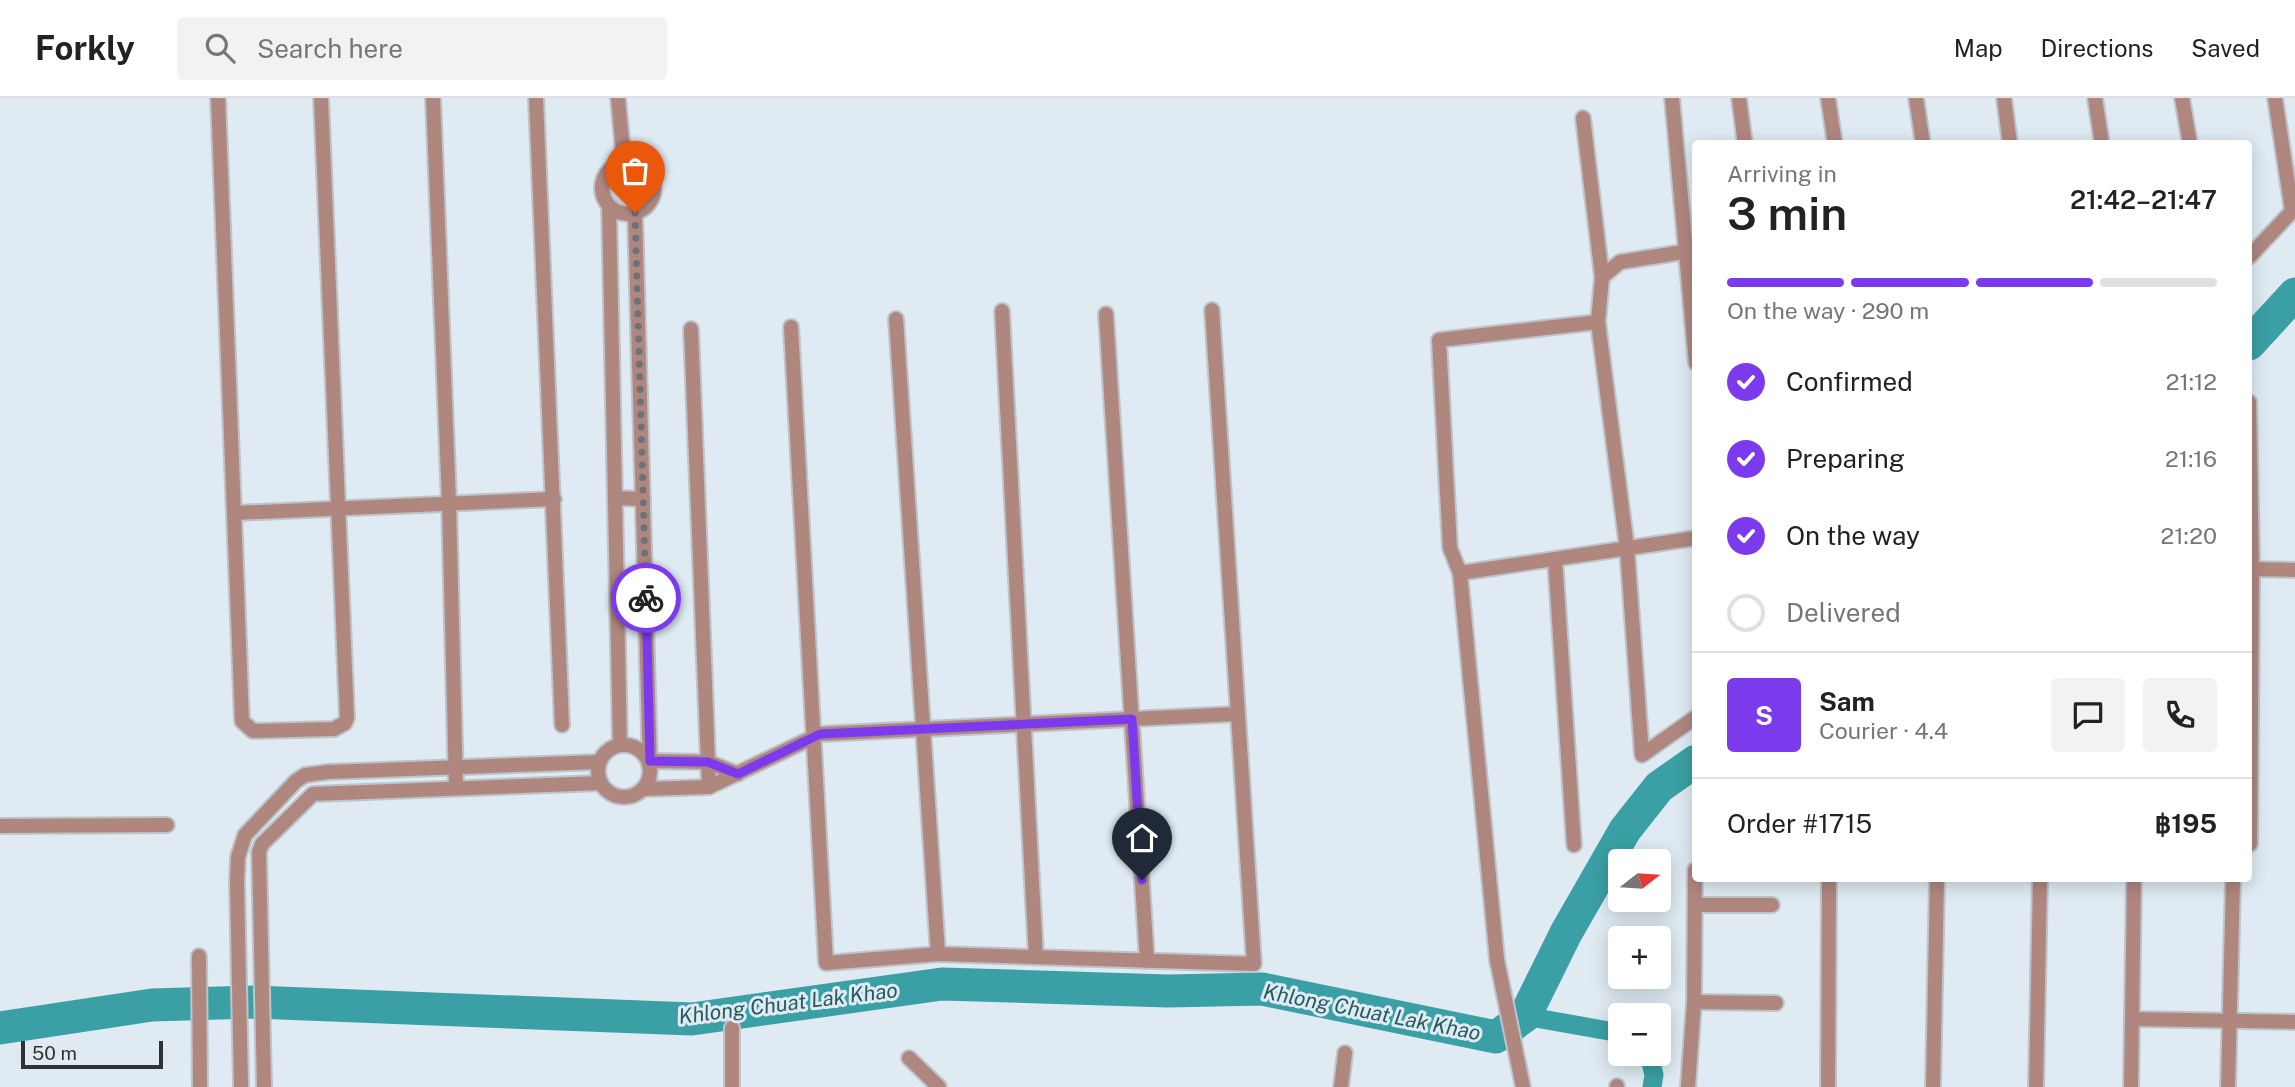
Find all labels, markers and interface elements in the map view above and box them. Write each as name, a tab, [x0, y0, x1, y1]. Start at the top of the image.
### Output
search box	[177, 17, 667, 80]
text: Forkly	[35, 29, 135, 67]
icon: search	[201, 29, 239, 67]
text: Search here	[257, 33, 403, 64]
text: Map	[1954, 34, 2003, 62]
text: Directions	[2041, 34, 2153, 62]
text: Saved	[2191, 34, 2260, 62]
pin	[605, 141, 665, 213]
icon: bag	[616, 152, 654, 190]
text: Arriving in	[1727, 160, 1837, 187]
text: 21:42–21:47	[2070, 184, 2217, 215]
text: 3 min	[1727, 186, 1847, 240]
text: On the way · 290 m	[1727, 297, 1929, 324]
icon: check	[1727, 363, 1765, 401]
text: Confirmed	[1786, 366, 1913, 397]
text: 21:12	[2166, 368, 2217, 395]
icon: check	[1727, 440, 1765, 478]
text: Preparing	[1786, 443, 1905, 474]
text: 21:16	[2165, 445, 2217, 472]
icon: check	[1727, 517, 1765, 555]
text: On the way	[1786, 520, 1920, 551]
text: 21:20	[2161, 522, 2217, 549]
courier	[611, 563, 681, 633]
icon: bike	[627, 579, 665, 617]
text: Delivered	[1786, 597, 1901, 628]
button: chat	[2051, 678, 2125, 752]
button: phone	[2143, 678, 2217, 752]
text: Sam	[1819, 686, 1875, 717]
text: S	[1755, 700, 1773, 731]
text: Courier · 4.4	[1819, 717, 1948, 744]
pin	[1112, 808, 1172, 880]
text: Order #1715	[1727, 808, 1872, 839]
text: ฿195	[2155, 808, 2217, 839]
icon: home	[1123, 819, 1161, 857]
north arrow	[1608, 849, 1671, 912]
map controls	[1608, 849, 1671, 1066]
button: +	[1608, 926, 1671, 989]
water label: Khlong Chuat Lak Khao	[677, 977, 899, 1029]
water label: Khlong Chuat Lak Khao	[1261, 979, 1483, 1045]
button: −	[1608, 1003, 1671, 1066]
scale bar	[21, 1038, 163, 1070]
text: 50 m	[32, 1042, 77, 1064]

